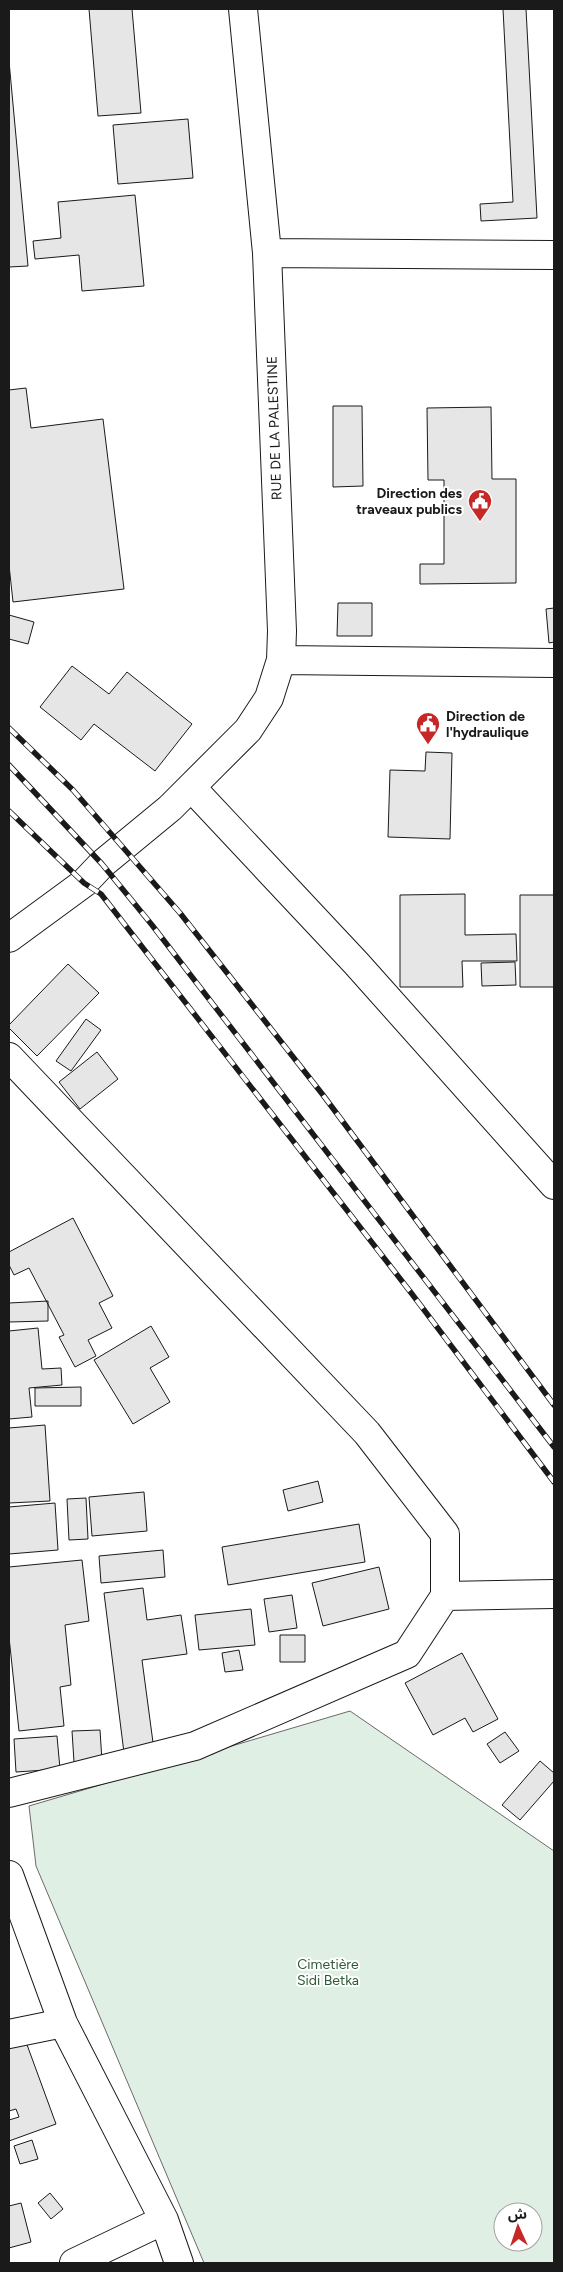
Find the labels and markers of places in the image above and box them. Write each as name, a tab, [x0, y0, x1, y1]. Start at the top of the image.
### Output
place label: Direction des traveaux publics	[356, 485, 462, 518]
public building icon: Direction des traveaux publics	[467, 488, 493, 522]
place label: Direction de l'hydraulique	[446, 708, 529, 741]
public building icon: Direction de l'hydraulique	[415, 711, 441, 745]

